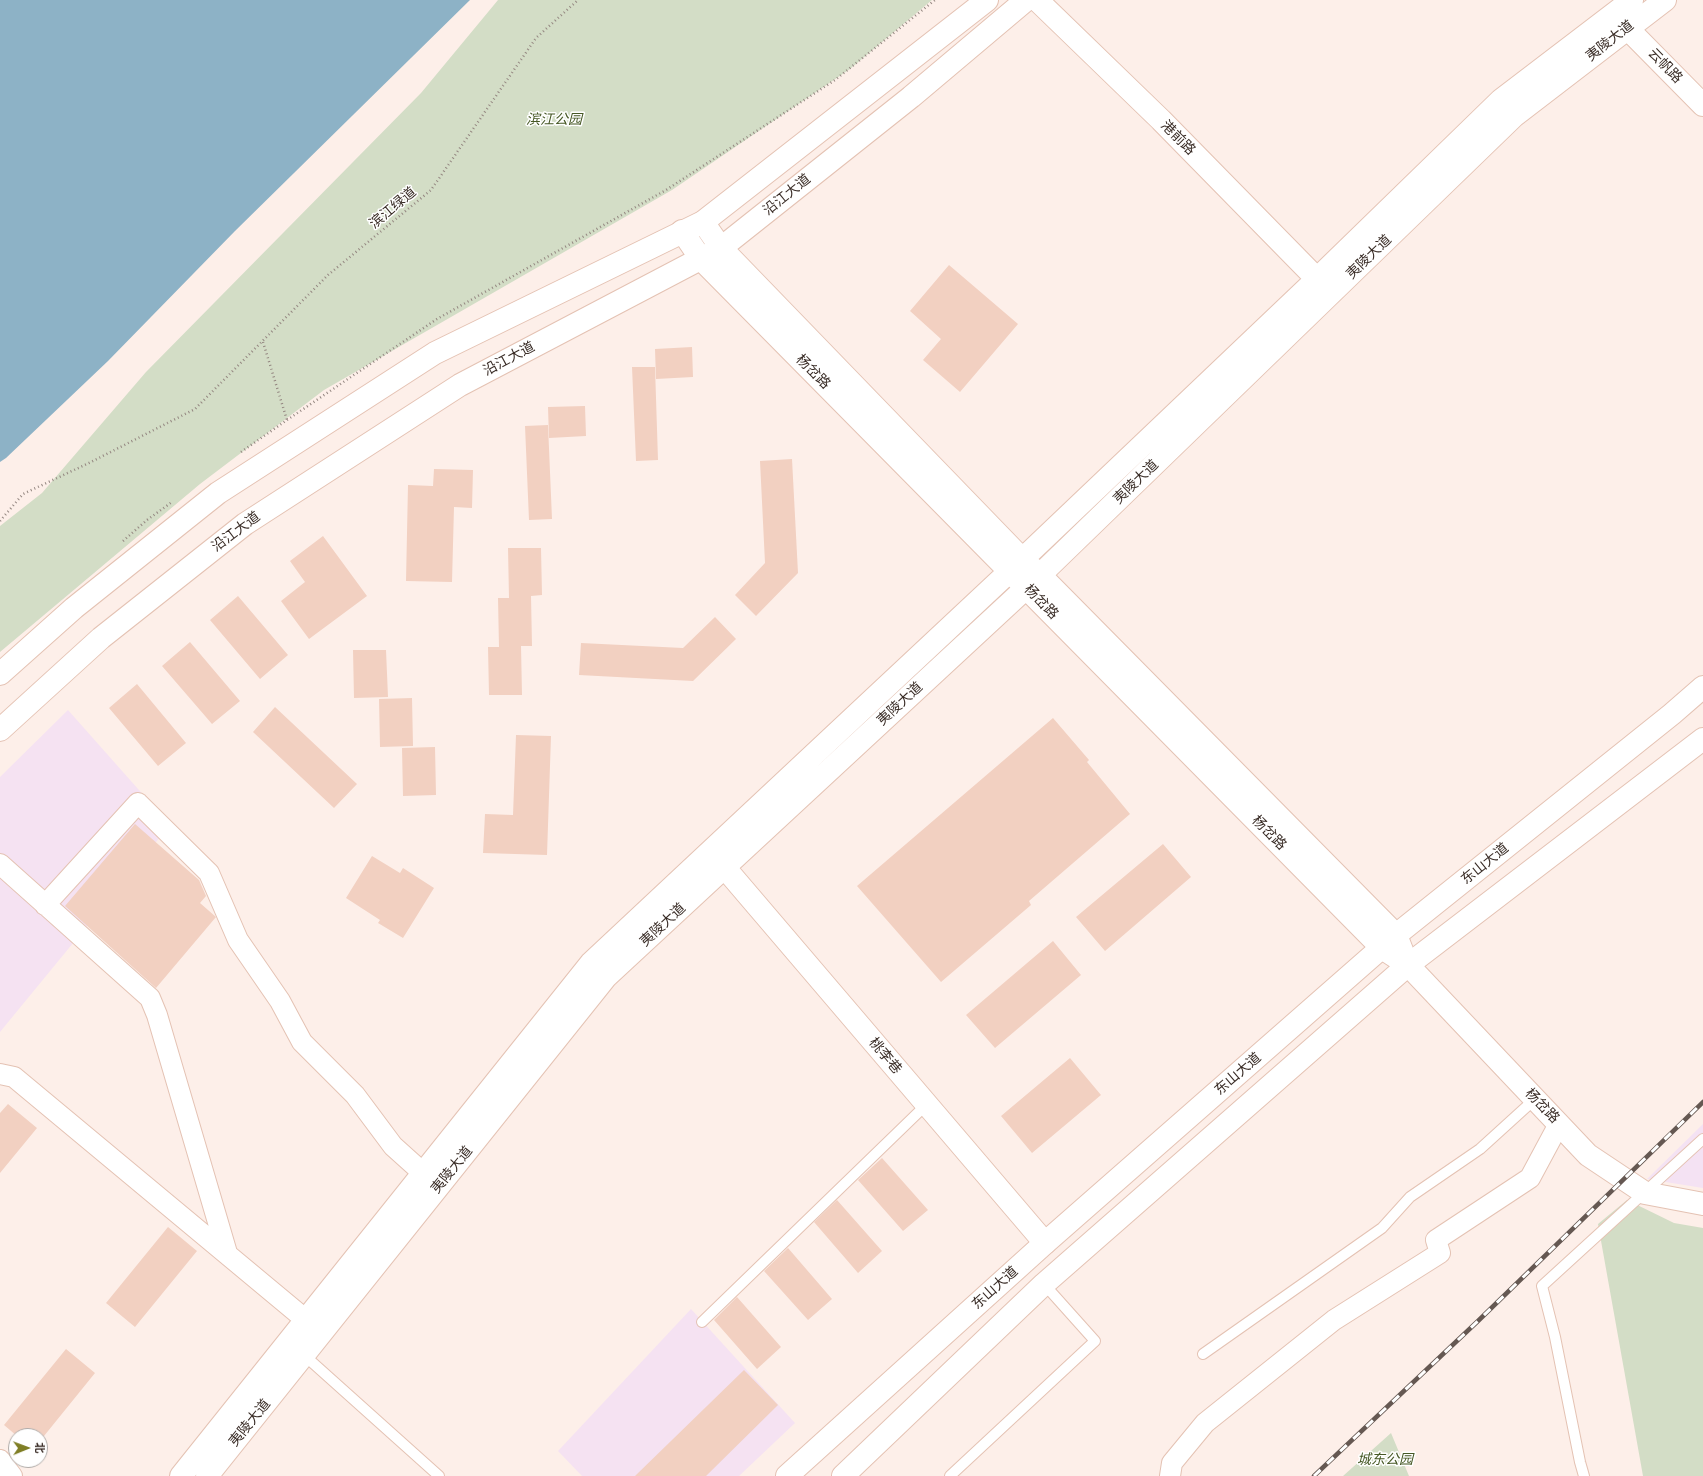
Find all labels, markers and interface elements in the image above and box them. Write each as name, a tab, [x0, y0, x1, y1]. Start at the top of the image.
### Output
street label: 夷陵大道	[1583, 17, 1637, 65]
street label: 云帆路	[1644, 45, 1686, 87]
park label: 滨江公园	[526, 112, 582, 128]
street label: 港前路	[1157, 117, 1199, 159]
street label: 沿江大道	[760, 171, 814, 219]
street label: 滨江绿道	[366, 184, 420, 232]
street label: 夷陵大道	[1343, 232, 1395, 282]
street label: 沿江大道	[480, 338, 538, 380]
street label: 杨岔路	[792, 351, 834, 393]
street label: 夷陵大道	[1110, 457, 1162, 507]
street label: 沿江大道	[209, 508, 263, 556]
street label: 杨岔路	[1020, 581, 1062, 623]
street label: 夷陵大道	[874, 679, 926, 729]
street label: 杨岔路	[1248, 812, 1290, 854]
street label: 东山大道	[1458, 840, 1512, 888]
street label: 夷陵大道	[637, 900, 689, 950]
street label: 桃李巷	[865, 1035, 905, 1077]
street label: 东山大道	[1211, 1049, 1265, 1099]
street label: 杨岔路	[1521, 1085, 1563, 1127]
street label: 夷陵大道	[428, 1143, 476, 1197]
street label: 东山大道	[969, 1263, 1021, 1313]
street label: 夷陵大道	[226, 1396, 274, 1450]
north arrow	[8, 1428, 48, 1468]
text: 北	[33, 1442, 46, 1453]
park label: 城东公园	[1357, 1452, 1413, 1468]

